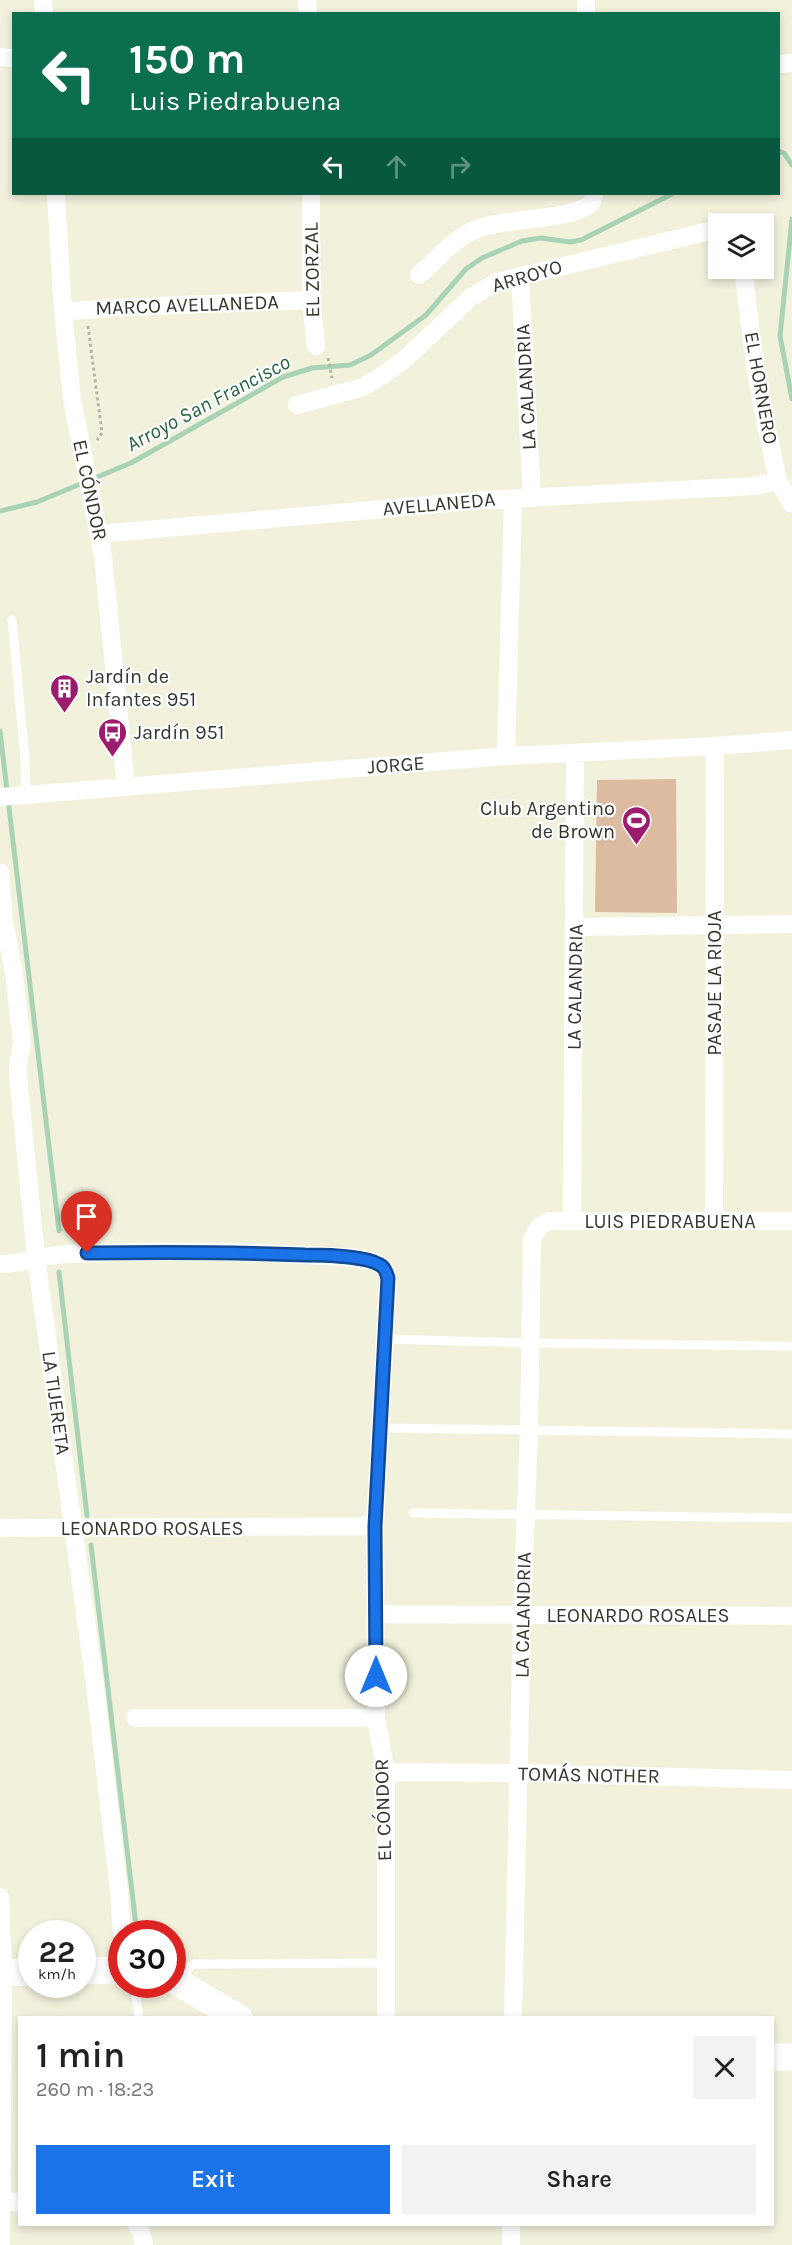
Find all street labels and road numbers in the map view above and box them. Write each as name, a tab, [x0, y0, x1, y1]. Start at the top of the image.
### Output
street label: EL ZORZAL	[300, 222, 324, 318]
street label: ARROYO	[489, 255, 565, 297]
street label: MARCO AVELLANEDA	[95, 290, 279, 320]
street label: LA CALANDRIA	[511, 323, 541, 451]
street label: EL HORNERO	[740, 330, 782, 446]
street label: EL CÓNDOR	[68, 437, 113, 543]
street label: AVELLANEDA	[382, 488, 496, 520]
street label: JORGE	[367, 752, 425, 778]
street label: PASAJE LA RIOJA	[703, 910, 726, 1056]
street label: LA CALANDRIA	[562, 924, 588, 1050]
street label: LUIS PIEDRABUENA	[584, 1210, 756, 1233]
street label: LA TIJERETA	[37, 1350, 75, 1456]
street label: LEONARDO ROSALES	[60, 1517, 244, 1540]
street label: LA CALANDRIA	[510, 1552, 536, 1678]
street label: LEONARDO ROSALES	[546, 1604, 730, 1627]
street label: EL CÓNDOR	[369, 1758, 396, 1862]
street label: TOMÁS NOTHER	[518, 1761, 660, 1788]

